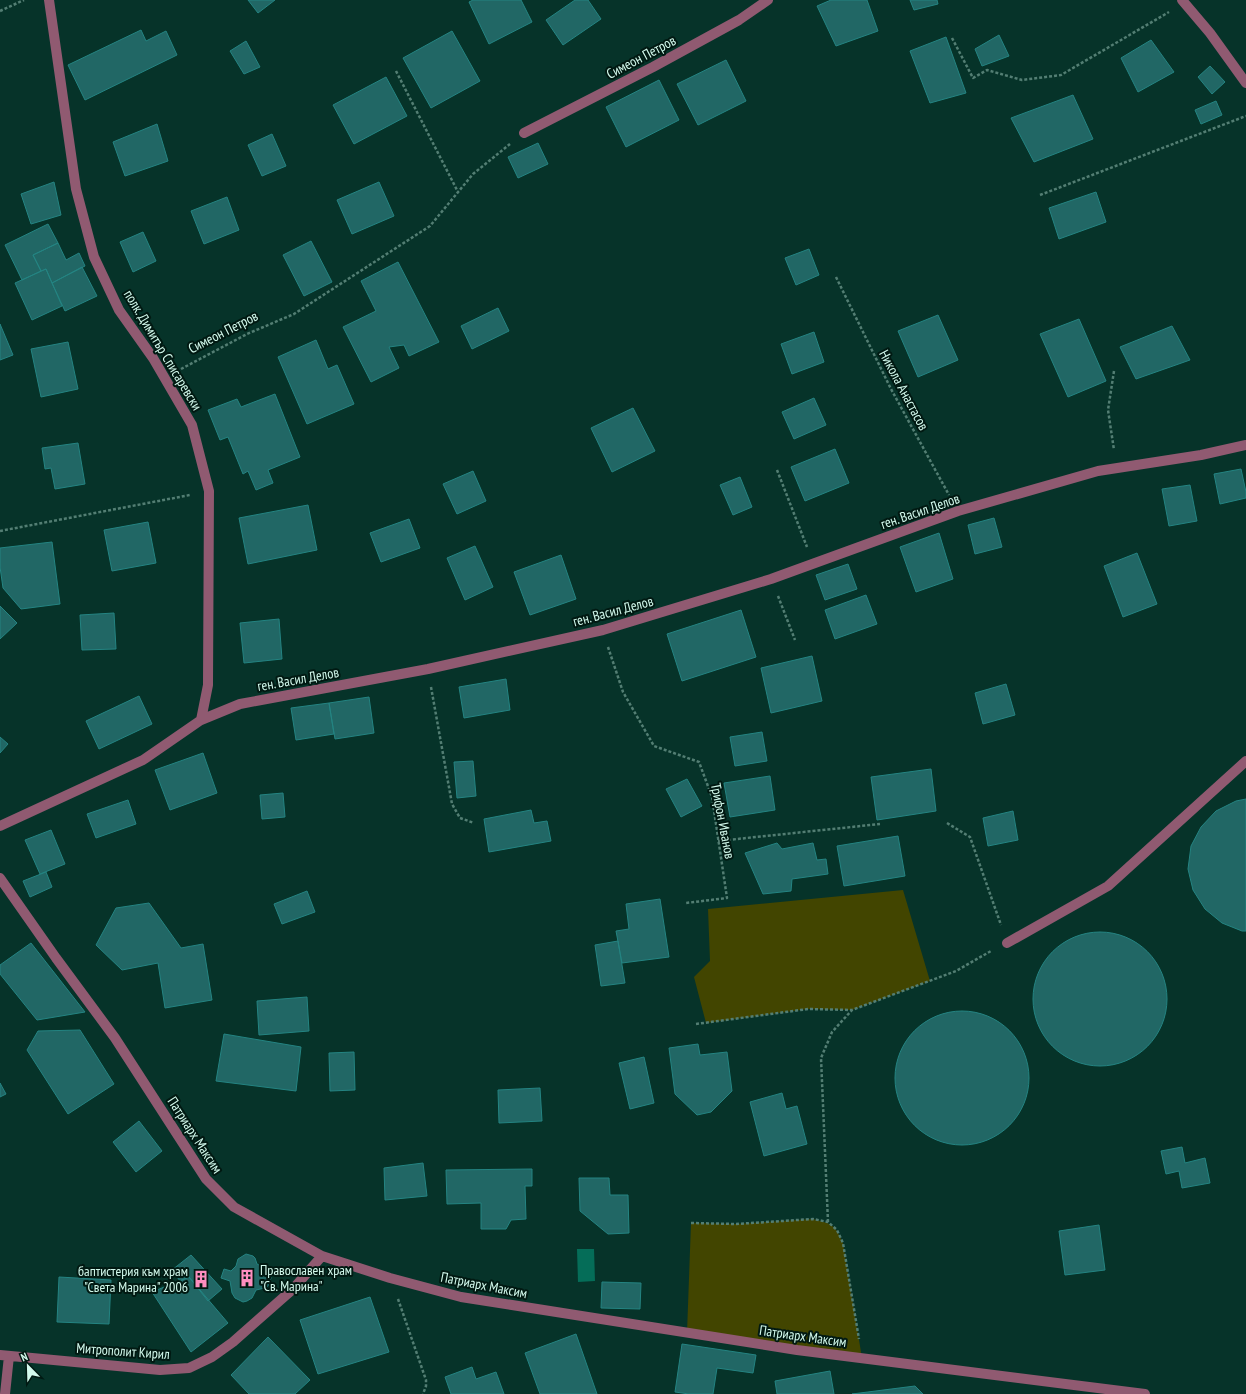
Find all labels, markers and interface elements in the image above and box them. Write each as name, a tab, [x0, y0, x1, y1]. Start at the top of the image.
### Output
street label: Симеон Петров	[603, 31, 679, 83]
street label: полк. Димитър Списаревски	[120, 286, 206, 414]
street label: Симеон Петров	[185, 307, 261, 357]
street label: Никола Анастасов	[875, 347, 933, 434]
street label: ген. Васил Делов	[878, 489, 962, 533]
street label: ген. Васил Делов	[571, 592, 655, 630]
street label: ген. Васил Делов	[256, 663, 340, 695]
street label: Трифон Иванов	[707, 782, 739, 861]
street label: Патриарх Максим	[164, 1093, 226, 1177]
place label: Православен храм "Св. Марина"	[260, 1261, 352, 1295]
place label: баптистерия към храм "Света Марина" 2006	[78, 1262, 188, 1296]
building icon: Православен храм "Св. Марина"	[237, 1268, 257, 1288]
street label: Патриарх Максим	[439, 1268, 529, 1302]
building icon: баптистерия към храм "Света Марина" 2006	[191, 1269, 211, 1289]
street label: Патриарх Максим	[758, 1321, 848, 1351]
street label: Митрополит Кирил	[76, 1339, 170, 1363]
north arrow	[8, 1346, 48, 1386]
text: N	[19, 1349, 30, 1364]

